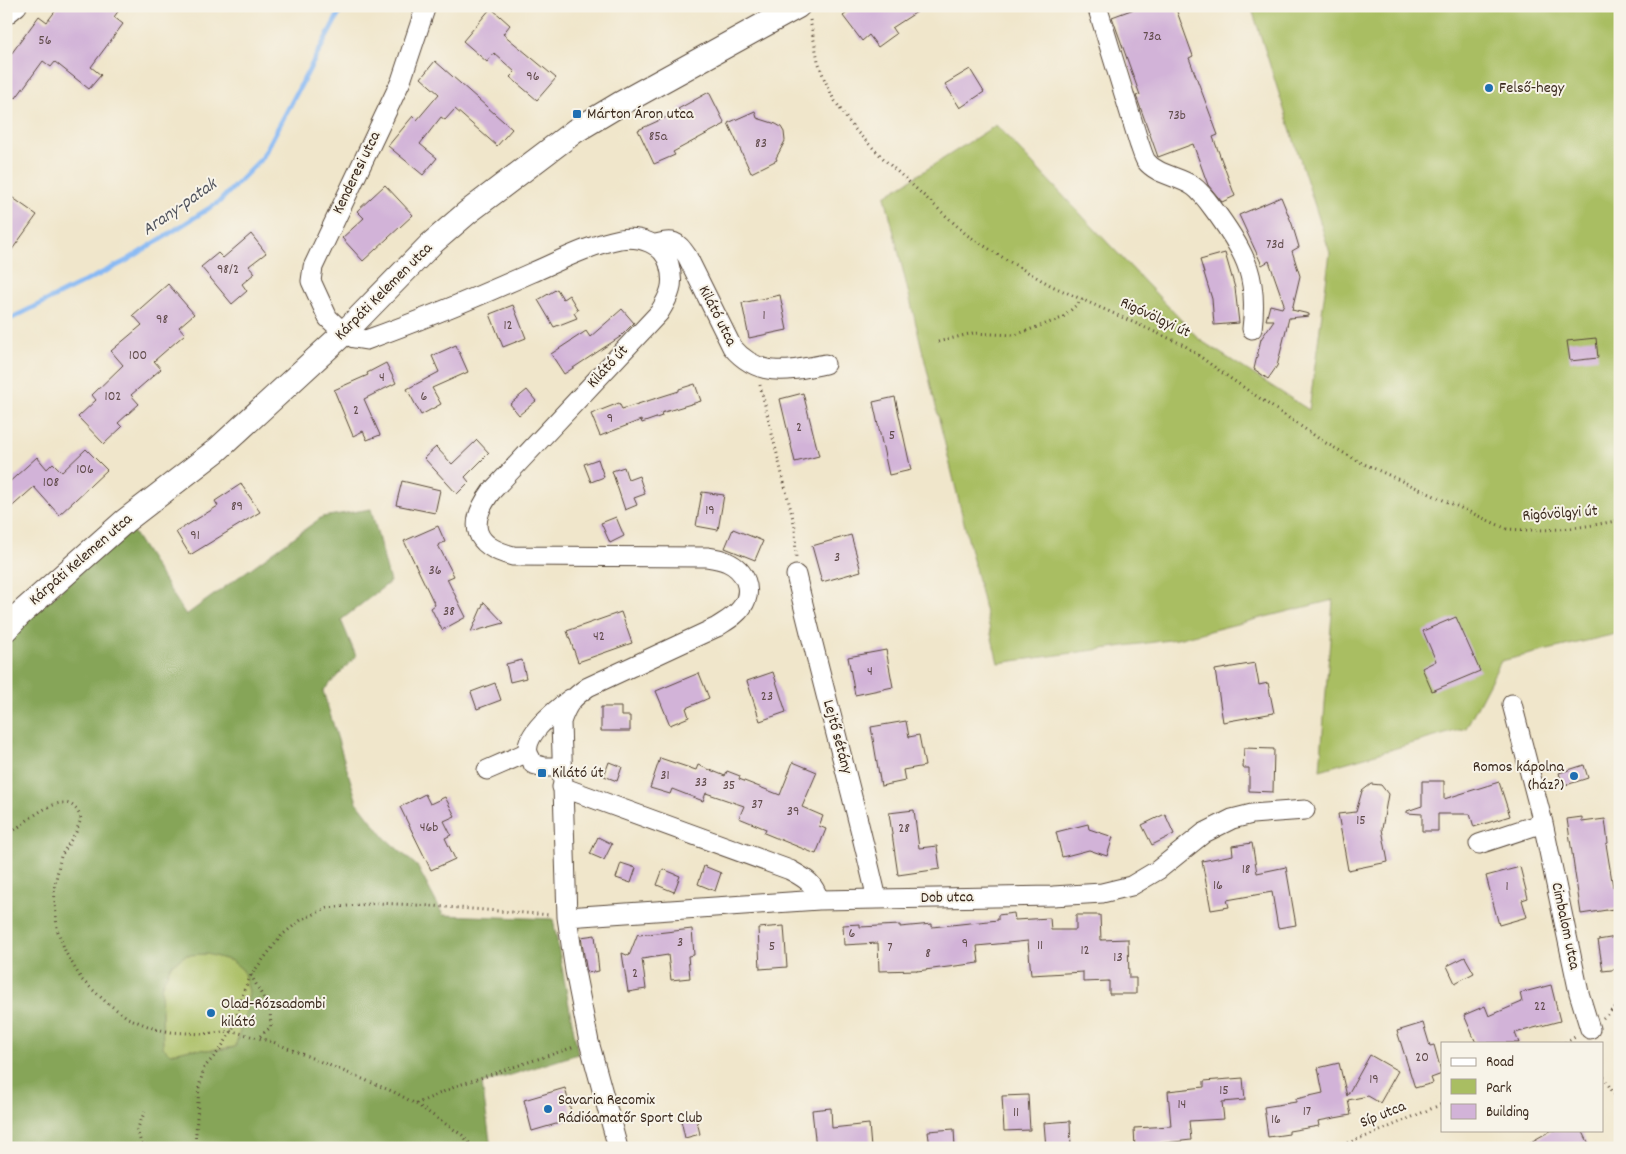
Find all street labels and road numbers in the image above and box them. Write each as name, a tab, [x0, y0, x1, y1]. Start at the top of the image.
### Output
street label: Kenderesi utca	[327, 127, 387, 218]
street label: Kárpáti Kelemen utca	[330, 237, 439, 346]
street label: Kilátó utca	[692, 282, 742, 351]
street label: Rigóvölgyi út	[1116, 292, 1194, 344]
street label: Kilátó út	[582, 340, 634, 394]
street label: Rigóvölgyi út	[1522, 500, 1598, 528]
street label: Kárpáti Kelemen utca	[24, 508, 138, 611]
street label: Lejtő sétány	[816, 697, 858, 777]
street label: Cimbalom utca	[1545, 880, 1586, 972]
street label: Dob utca	[920, 886, 974, 910]
street label: Síp utca	[1357, 1095, 1410, 1135]

